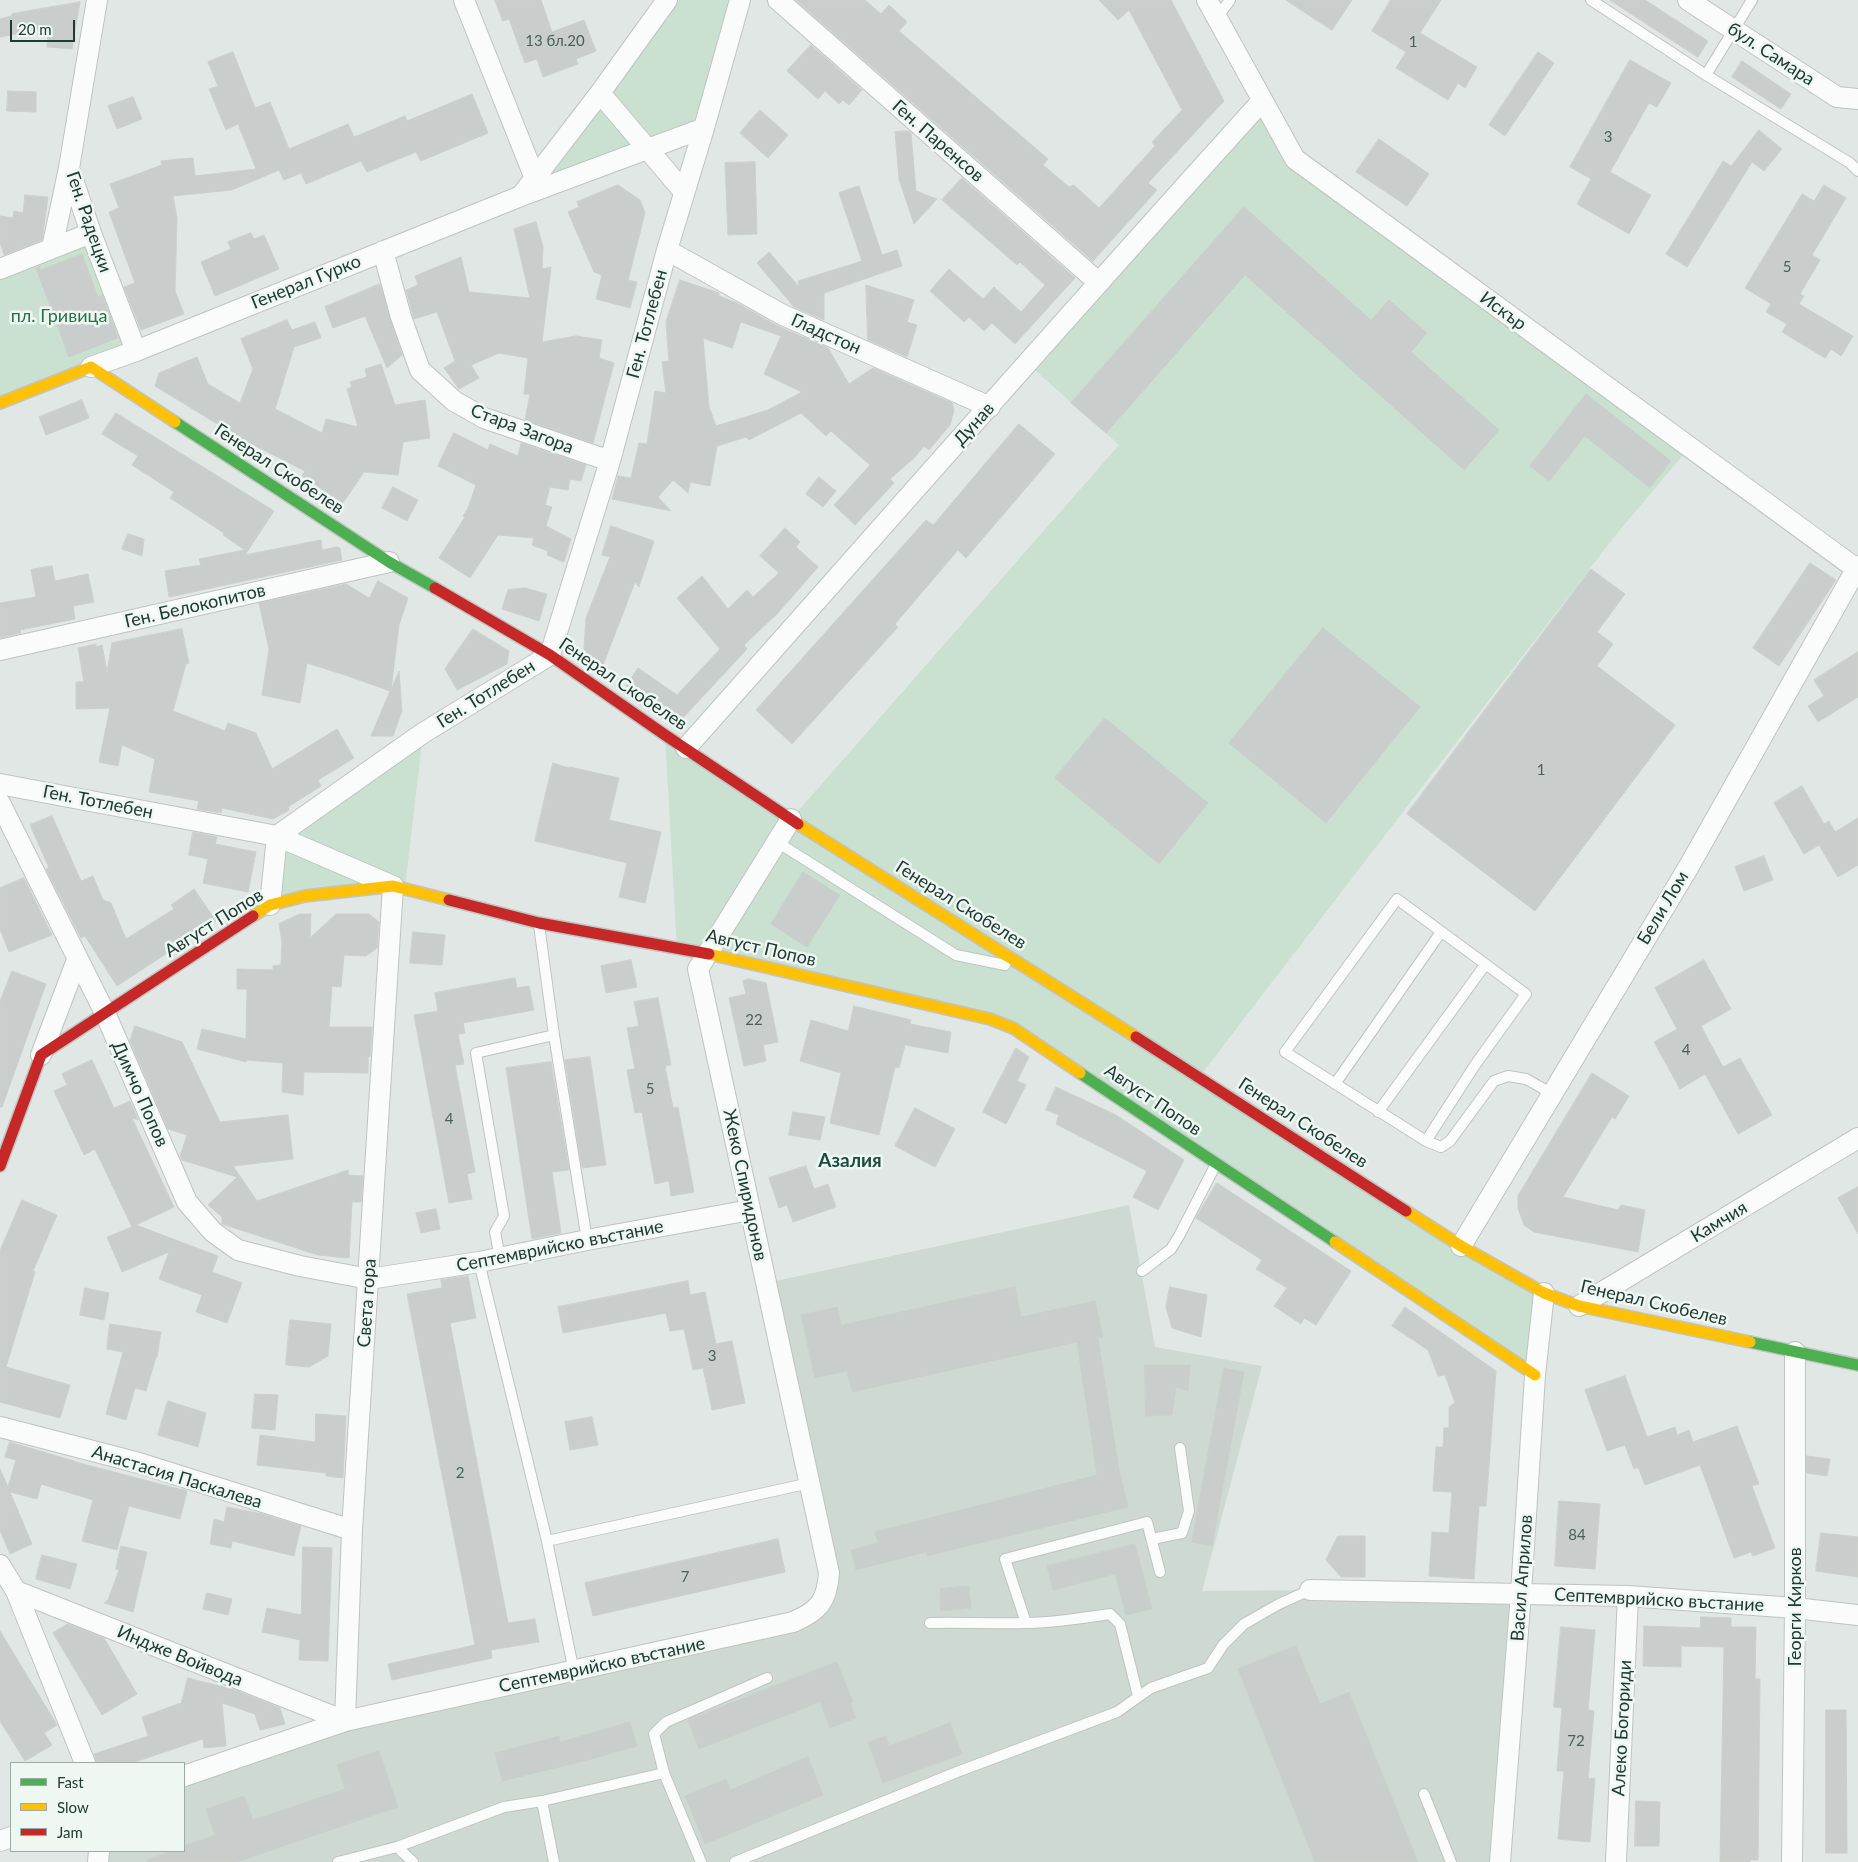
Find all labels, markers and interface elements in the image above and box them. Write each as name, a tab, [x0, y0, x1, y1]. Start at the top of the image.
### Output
scale bar	[12, 10, 78, 42]
street label: бул. Самара	[1723, 18, 1819, 90]
text: 20 m	[18, 20, 52, 38]
house number: 13 бл.20	[525, 32, 585, 50]
house number: 1	[1409, 33, 1417, 51]
street label: Ген. Паренсов	[888, 95, 988, 187]
house number: 3	[1604, 128, 1612, 146]
street label: Ген. Радецки	[62, 169, 116, 275]
street label: Генерал Гурко	[248, 250, 364, 314]
house number: 5	[1783, 258, 1791, 276]
street label: Ген. Тотлебен	[622, 267, 672, 381]
street label: Искър	[1476, 287, 1530, 335]
park label: пл. Гривица	[11, 305, 107, 327]
street label: Гладстон	[788, 309, 864, 359]
street label: Дунав	[949, 398, 999, 450]
street label: Стара Загора	[467, 399, 577, 459]
street label: Генерал Скобелев	[210, 419, 348, 519]
street label: Ген. Белокопитов	[122, 579, 268, 633]
street label: Генерал Скобелев	[555, 633, 691, 735]
street label: Ген. Тотлебен	[433, 655, 539, 733]
house number: 1	[1537, 761, 1545, 779]
street label: Ген. Тотлебен	[41, 781, 155, 823]
street label: Генерал Скобелев	[892, 856, 1030, 954]
street label: Бели Лом	[1633, 867, 1693, 949]
street label: Август Попов	[161, 884, 267, 962]
street label: Август Попов	[704, 925, 818, 971]
house number: 22	[745, 1011, 763, 1029]
street label: Димчо Попов	[107, 1038, 173, 1150]
house number: 4	[1682, 1041, 1690, 1059]
street label: Август Попов	[1100, 1060, 1206, 1140]
street label: Генерал Скобелев	[1234, 1073, 1372, 1173]
house number: 5	[646, 1080, 654, 1098]
street label: Жеко Спиридонов	[718, 1107, 772, 1263]
house number: 4	[445, 1110, 453, 1128]
district label: Азалия	[818, 1150, 882, 1172]
street label: Камчия	[1687, 1197, 1751, 1247]
street label: Септемврийско въстание	[455, 1215, 665, 1277]
street label: Света гора	[353, 1258, 381, 1348]
street label: Генерал Скобелев	[1578, 1276, 1730, 1330]
house number: 3	[708, 1347, 716, 1365]
street label: Анастасия Паскалева	[89, 1441, 265, 1513]
house number: 2	[456, 1464, 464, 1482]
street label: Васил Априлов	[1507, 1514, 1537, 1642]
house number: 84	[1568, 1526, 1586, 1544]
street label: Георги Кирков	[1784, 1547, 1806, 1667]
house number: 7	[681, 1568, 689, 1586]
street label: Септемврийско въстание	[1553, 1584, 1765, 1616]
street label: Индже Войвода	[114, 1621, 246, 1691]
street label: Септемврийско въстание	[497, 1633, 707, 1697]
street label: Алеко Богориди	[1608, 1659, 1636, 1797]
house number: 72	[1567, 1732, 1585, 1750]
legend	[10, 1762, 185, 1852]
text: Fast	[57, 1773, 84, 1791]
text: Slow	[57, 1798, 89, 1816]
text: Jam	[57, 1823, 83, 1841]

